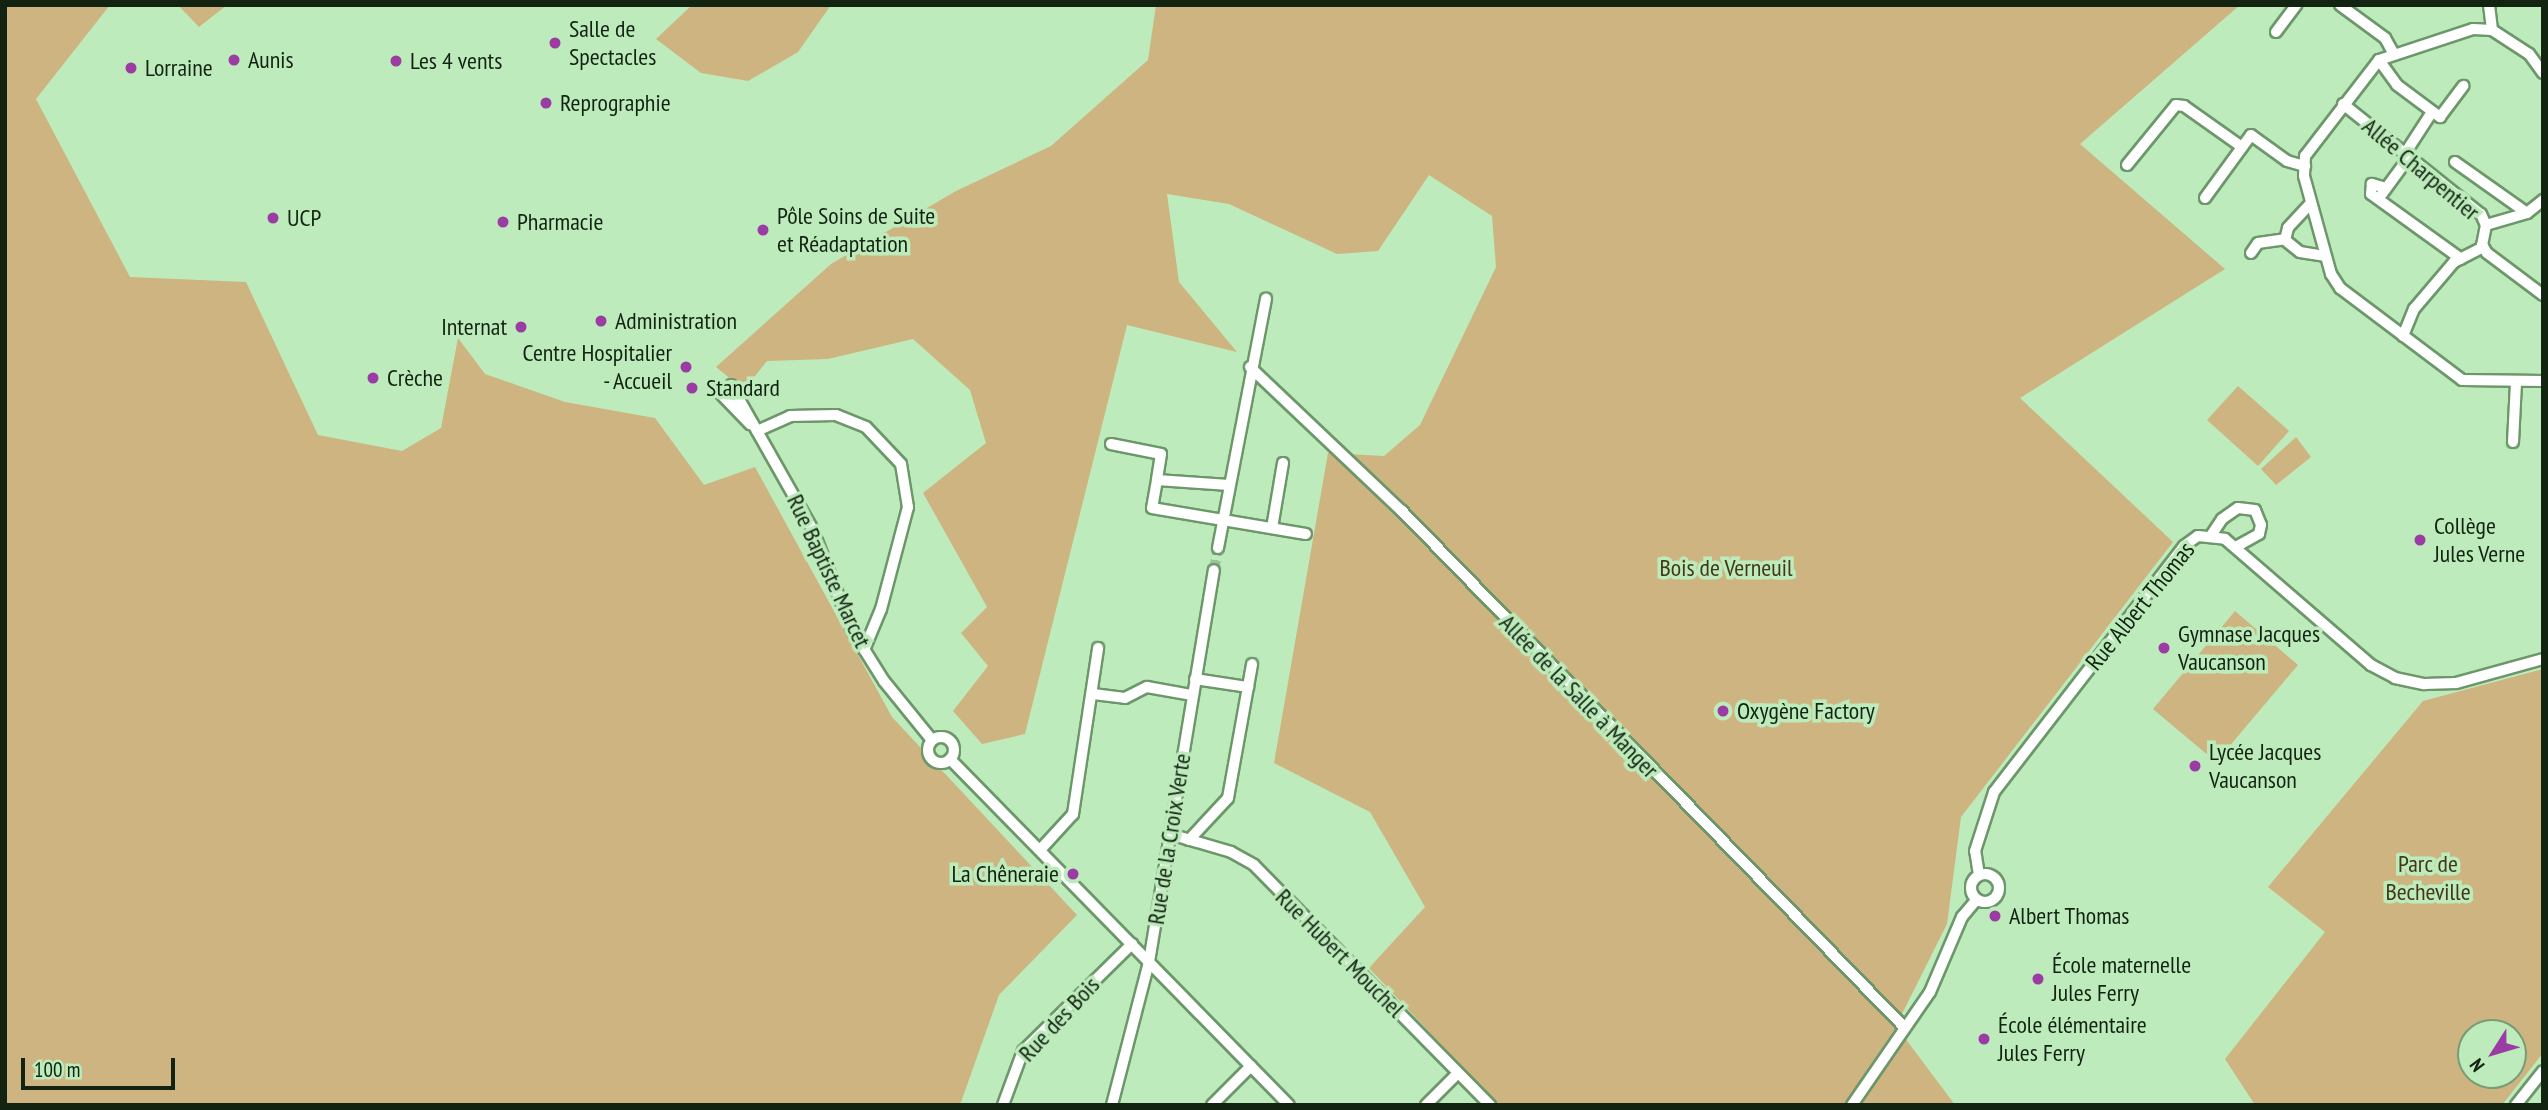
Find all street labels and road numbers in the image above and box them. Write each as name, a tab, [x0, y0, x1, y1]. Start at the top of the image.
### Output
street label: Allée Charpentier	[2357, 112, 2485, 226]
street label: Rue Baptiste Marcet	[781, 490, 877, 652]
street label: Rue Albert Thomas	[2079, 536, 2201, 676]
street label: Allée de la Salle à Manger	[1494, 608, 1664, 784]
street label: Rue de la Croix Verte	[1141, 751, 1197, 927]
street label: Rue Hubert Mouchel	[1270, 883, 1410, 1023]
street label: Rue des Bois	[1013, 971, 1105, 1067]

